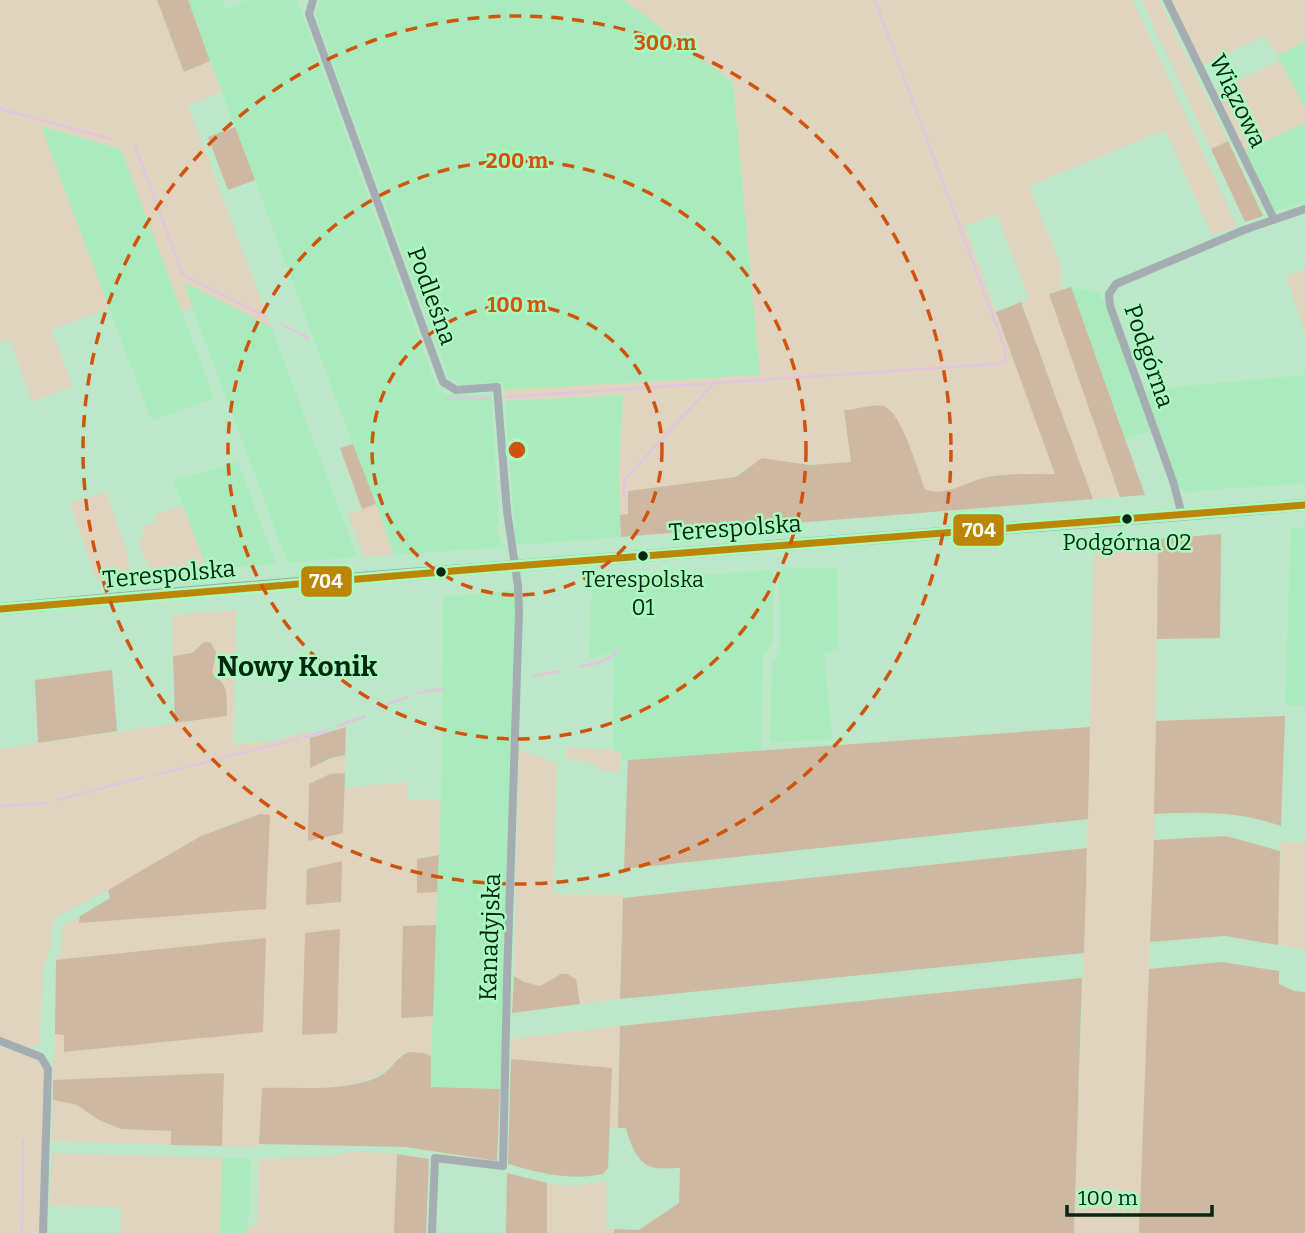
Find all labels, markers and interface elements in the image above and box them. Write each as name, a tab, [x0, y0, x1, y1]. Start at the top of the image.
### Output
text: 300 m	[634, 30, 696, 56]
street label: Wiązowa	[1203, 50, 1273, 152]
text: 200 m	[486, 148, 548, 174]
street label: Podleśna	[401, 243, 463, 349]
text: 100 m	[487, 292, 547, 318]
street label: Podgórna	[1118, 301, 1180, 411]
centre of rings	[505, 438, 529, 462]
street label: Terespolska	[668, 509, 802, 547]
marker: Podgórna 02	[1120, 512, 1134, 526]
line badge: 704	[952, 513, 1005, 547]
text: 704	[962, 519, 996, 542]
place label: Podgórna 02	[1063, 529, 1191, 556]
marker: Terespolska 01	[636, 549, 650, 563]
street label: Terespolska	[101, 554, 237, 594]
line badge: 704	[300, 565, 353, 598]
unlabelled marker	[434, 565, 448, 579]
place label: Terespolska 01	[582, 566, 704, 621]
text: 704	[309, 570, 343, 593]
district label: Nowy Konik	[217, 650, 378, 683]
street label: Kanadyjska	[474, 873, 506, 1001]
scale bar	[1067, 1174, 1212, 1218]
text: 100 m	[1078, 1185, 1138, 1211]

